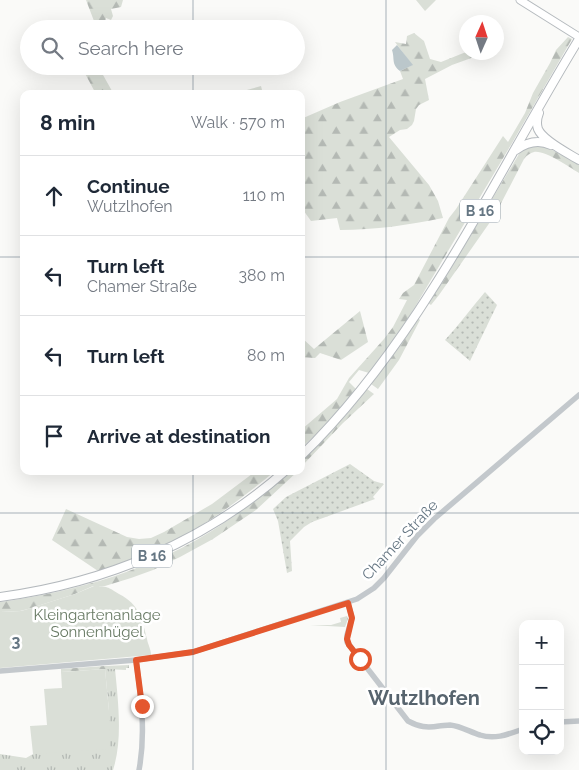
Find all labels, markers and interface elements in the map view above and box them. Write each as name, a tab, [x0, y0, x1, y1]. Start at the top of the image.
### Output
north arrow	[459, 15, 504, 60]
search box	[20, 20, 305, 75]
icon: search	[38, 34, 66, 62]
text: Search here	[78, 37, 184, 59]
text: 8 min	[40, 110, 95, 135]
text: Walk · 570 m	[191, 113, 285, 132]
text: Continue	[87, 175, 170, 197]
icon: ahead	[40, 182, 68, 210]
text: 110 m	[243, 186, 285, 205]
text: Wutzlhofen	[87, 197, 173, 216]
road number: B 16	[460, 200, 500, 222]
text: Turn left	[87, 255, 164, 277]
icon: left	[40, 262, 68, 290]
text: 380 m	[238, 266, 285, 285]
text: Chamer Straße	[87, 277, 197, 296]
icon: left	[40, 342, 68, 370]
text: Turn left	[87, 345, 164, 367]
text: 80 m	[247, 346, 285, 365]
icon: arrive	[40, 422, 68, 450]
text: Arrive at destination	[87, 425, 271, 447]
street label: Chamer Straße	[358, 496, 442, 584]
road number: B 16	[132, 544, 172, 568]
park label: Kleingartenanlage Sonnenhügel	[34, 606, 161, 641]
map controls	[519, 620, 564, 755]
button: +	[519, 620, 564, 665]
text: 3	[12, 632, 21, 651]
route start	[349, 648, 372, 671]
button: −	[519, 665, 564, 710]
district label: Wutzlhofen	[368, 686, 480, 710]
route end	[131, 695, 154, 718]
button: locate	[519, 710, 564, 755]

